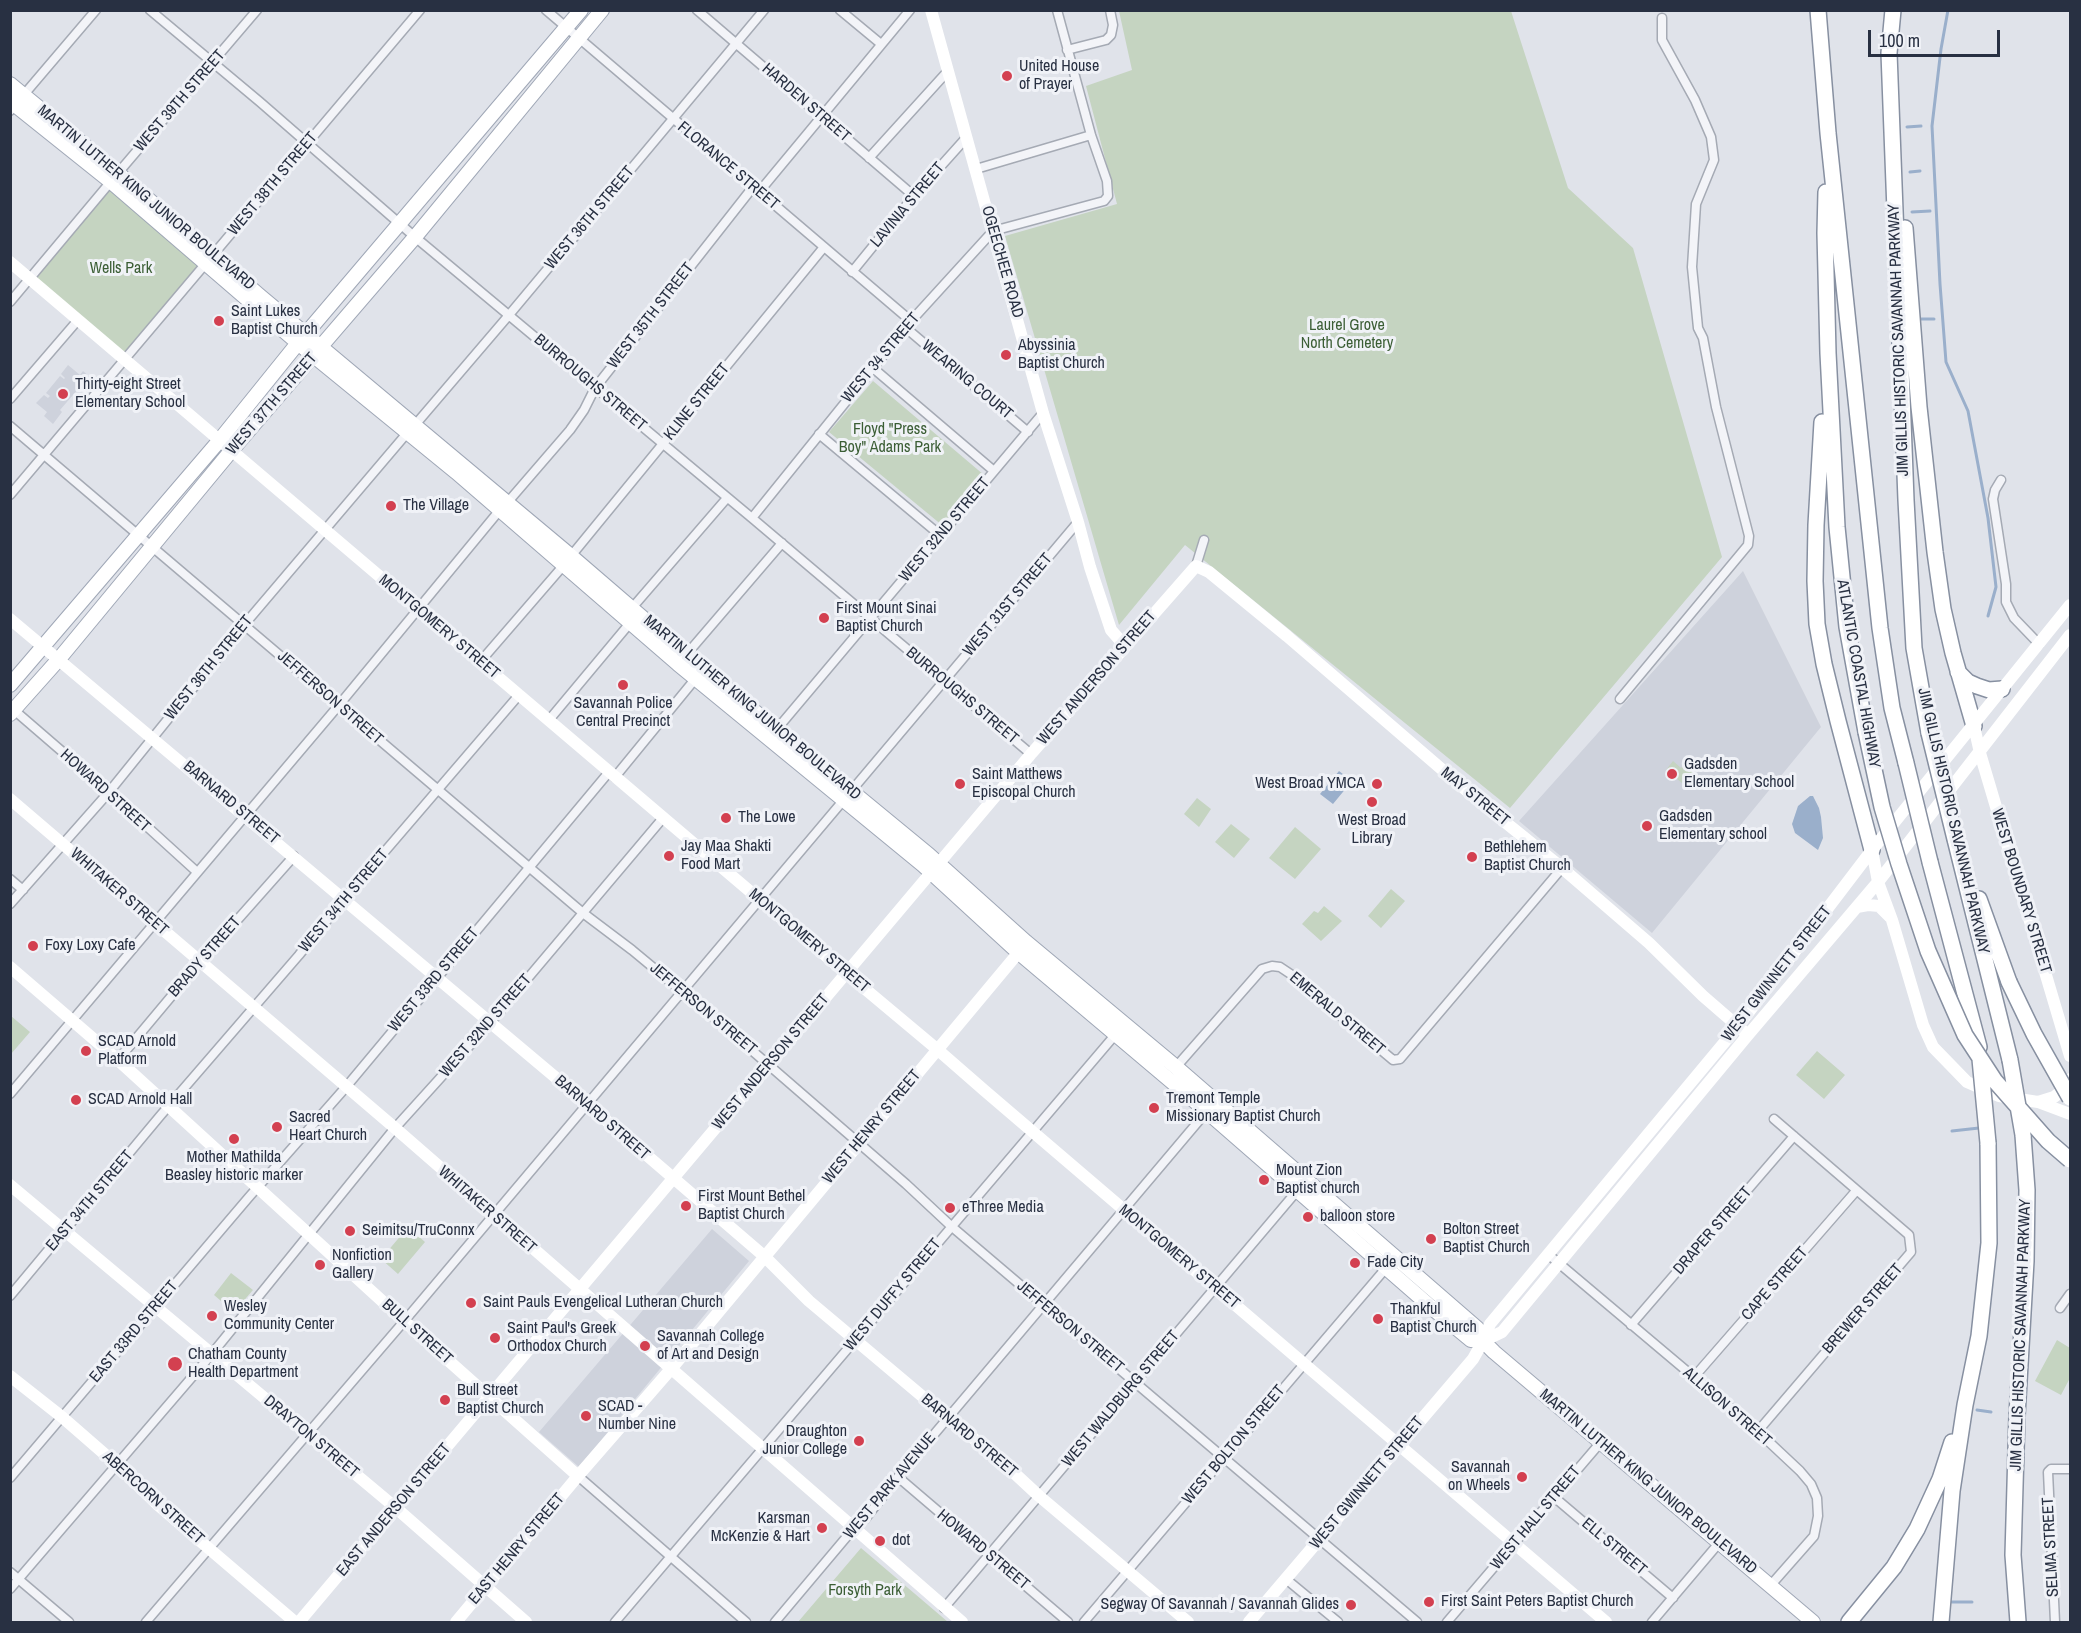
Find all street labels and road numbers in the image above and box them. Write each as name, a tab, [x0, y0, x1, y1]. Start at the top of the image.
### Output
street label: WEST 39TH STREET	[130, 46, 230, 156]
street label: HARDEN STREET	[758, 59, 854, 147]
street label: MARTIN LUTHER KING JUNIOR BOULEVARD	[33, 101, 259, 295]
street label: FLORANCE STREET	[673, 118, 783, 214]
street label: WEST 38TH STREET	[224, 128, 322, 240]
street label: LAVINIA STREET	[867, 159, 949, 251]
street label: WEST 36TH STREET	[541, 162, 639, 274]
street label: JIM GILLIS HISTORIC SAVANNAH PARKWAY	[1885, 203, 1913, 477]
street label: OGEECHEE ROAD	[977, 204, 1027, 320]
street label: WEST 35TH STREET	[604, 259, 698, 373]
street label: WEST 34 STREET	[838, 309, 924, 407]
street label: BURROUGHS STREET	[530, 330, 650, 436]
street label: WEARING COURT	[918, 336, 1016, 424]
street label: WEST 37TH STREET	[222, 349, 322, 459]
street label: KLINE STREET	[660, 360, 734, 444]
street label: WEST 32ND STREET	[896, 474, 994, 586]
street label: WEST 31ST STREET	[959, 550, 1057, 660]
street label: MONTGOMERY STREET	[375, 571, 503, 683]
street label: ATLANTIC COASTAL HIGHWAY	[1832, 578, 1884, 770]
street label: WEST ANDERSON STREET	[1034, 607, 1160, 749]
street label: MARTIN LUTHER KING JUNIOR BOULEVARD	[639, 611, 865, 805]
street label: WEST 36TH STREET	[161, 612, 257, 724]
street label: BURROUGHS STREET	[902, 643, 1022, 749]
street label: JEFFERSON STREET	[273, 647, 387, 749]
street label: JIM GILLIS HISTORIC SAVANNAH PARKWAY	[1913, 686, 1993, 956]
street label: HOWARD STREET	[56, 745, 154, 837]
street label: BARNARD STREET	[179, 757, 283, 849]
street label: MAY STREET	[1437, 763, 1513, 831]
street label: WEST BOUNDARY STREET	[1987, 806, 2055, 976]
street label: WHITAKER STREET	[66, 844, 172, 940]
street label: WEST 34TH STREET	[295, 845, 393, 957]
street label: MONTGOMERY STREET	[745, 885, 873, 997]
street label: WEST GWINNETT STREET	[1718, 902, 1836, 1046]
street label: BRADY STREET	[165, 913, 245, 1001]
street label: WEST 33RD STREET	[385, 924, 483, 1036]
street label: JEFFERSON STREET	[646, 959, 760, 1059]
street label: EMERALD STREET	[1285, 968, 1389, 1060]
street label: WEST 32ND STREET	[436, 970, 536, 1082]
street label: WEST ANDERSON STREET	[709, 990, 833, 1134]
street label: WEST HENRY STREET	[819, 1066, 925, 1188]
street label: BARNARD STREET	[551, 1072, 653, 1164]
street label: EAST 34TH STREET	[42, 1147, 138, 1255]
street label: WHITAKER STREET	[434, 1162, 540, 1258]
street label: DRAPER STREET	[1670, 1183, 1756, 1279]
street label: JIM GILLIS HISTORIC SAVANNAH PARKWAY	[2007, 1198, 2035, 1472]
street label: MONTGOMERY STREET	[1115, 1201, 1243, 1313]
street label: WEST DUFFY STREET	[840, 1235, 946, 1355]
street label: CAPE STREET	[1738, 1243, 1812, 1325]
street label: BREWER STREET	[1819, 1260, 1907, 1358]
street label: EAST 33RD STREET	[86, 1277, 182, 1387]
street label: JEFFERSON STREET	[1013, 1277, 1127, 1377]
street label: BULL STREET	[378, 1295, 456, 1369]
street label: WEST WALDBURG STREET	[1058, 1327, 1184, 1471]
street label: ALLISON STREET	[1679, 1363, 1775, 1451]
street label: WEST BOLTON STREET	[1179, 1381, 1289, 1509]
street label: MARTIN LUTHER KING JUNIOR BOULEVARD	[1535, 1385, 1761, 1579]
street label: BARNARD STREET	[917, 1390, 1021, 1482]
street label: DRAYTON STREET	[259, 1392, 363, 1482]
street label: WEST GWINNETT STREET	[1306, 1413, 1428, 1553]
street label: WEST PARK AVENUE	[840, 1429, 940, 1543]
street label: EAST ANDERSON STREET	[333, 1440, 455, 1580]
street label: ABERCORN STREET	[98, 1447, 208, 1549]
street label: WEST HALL STREET	[1487, 1462, 1585, 1574]
street label: EAST HENRY STREET	[465, 1490, 569, 1608]
street label: SELMA STREET	[2039, 1497, 2063, 1597]
street label: HOWARD STREET	[933, 1506, 1033, 1594]
street label: ELL STREET	[1578, 1514, 1650, 1580]

